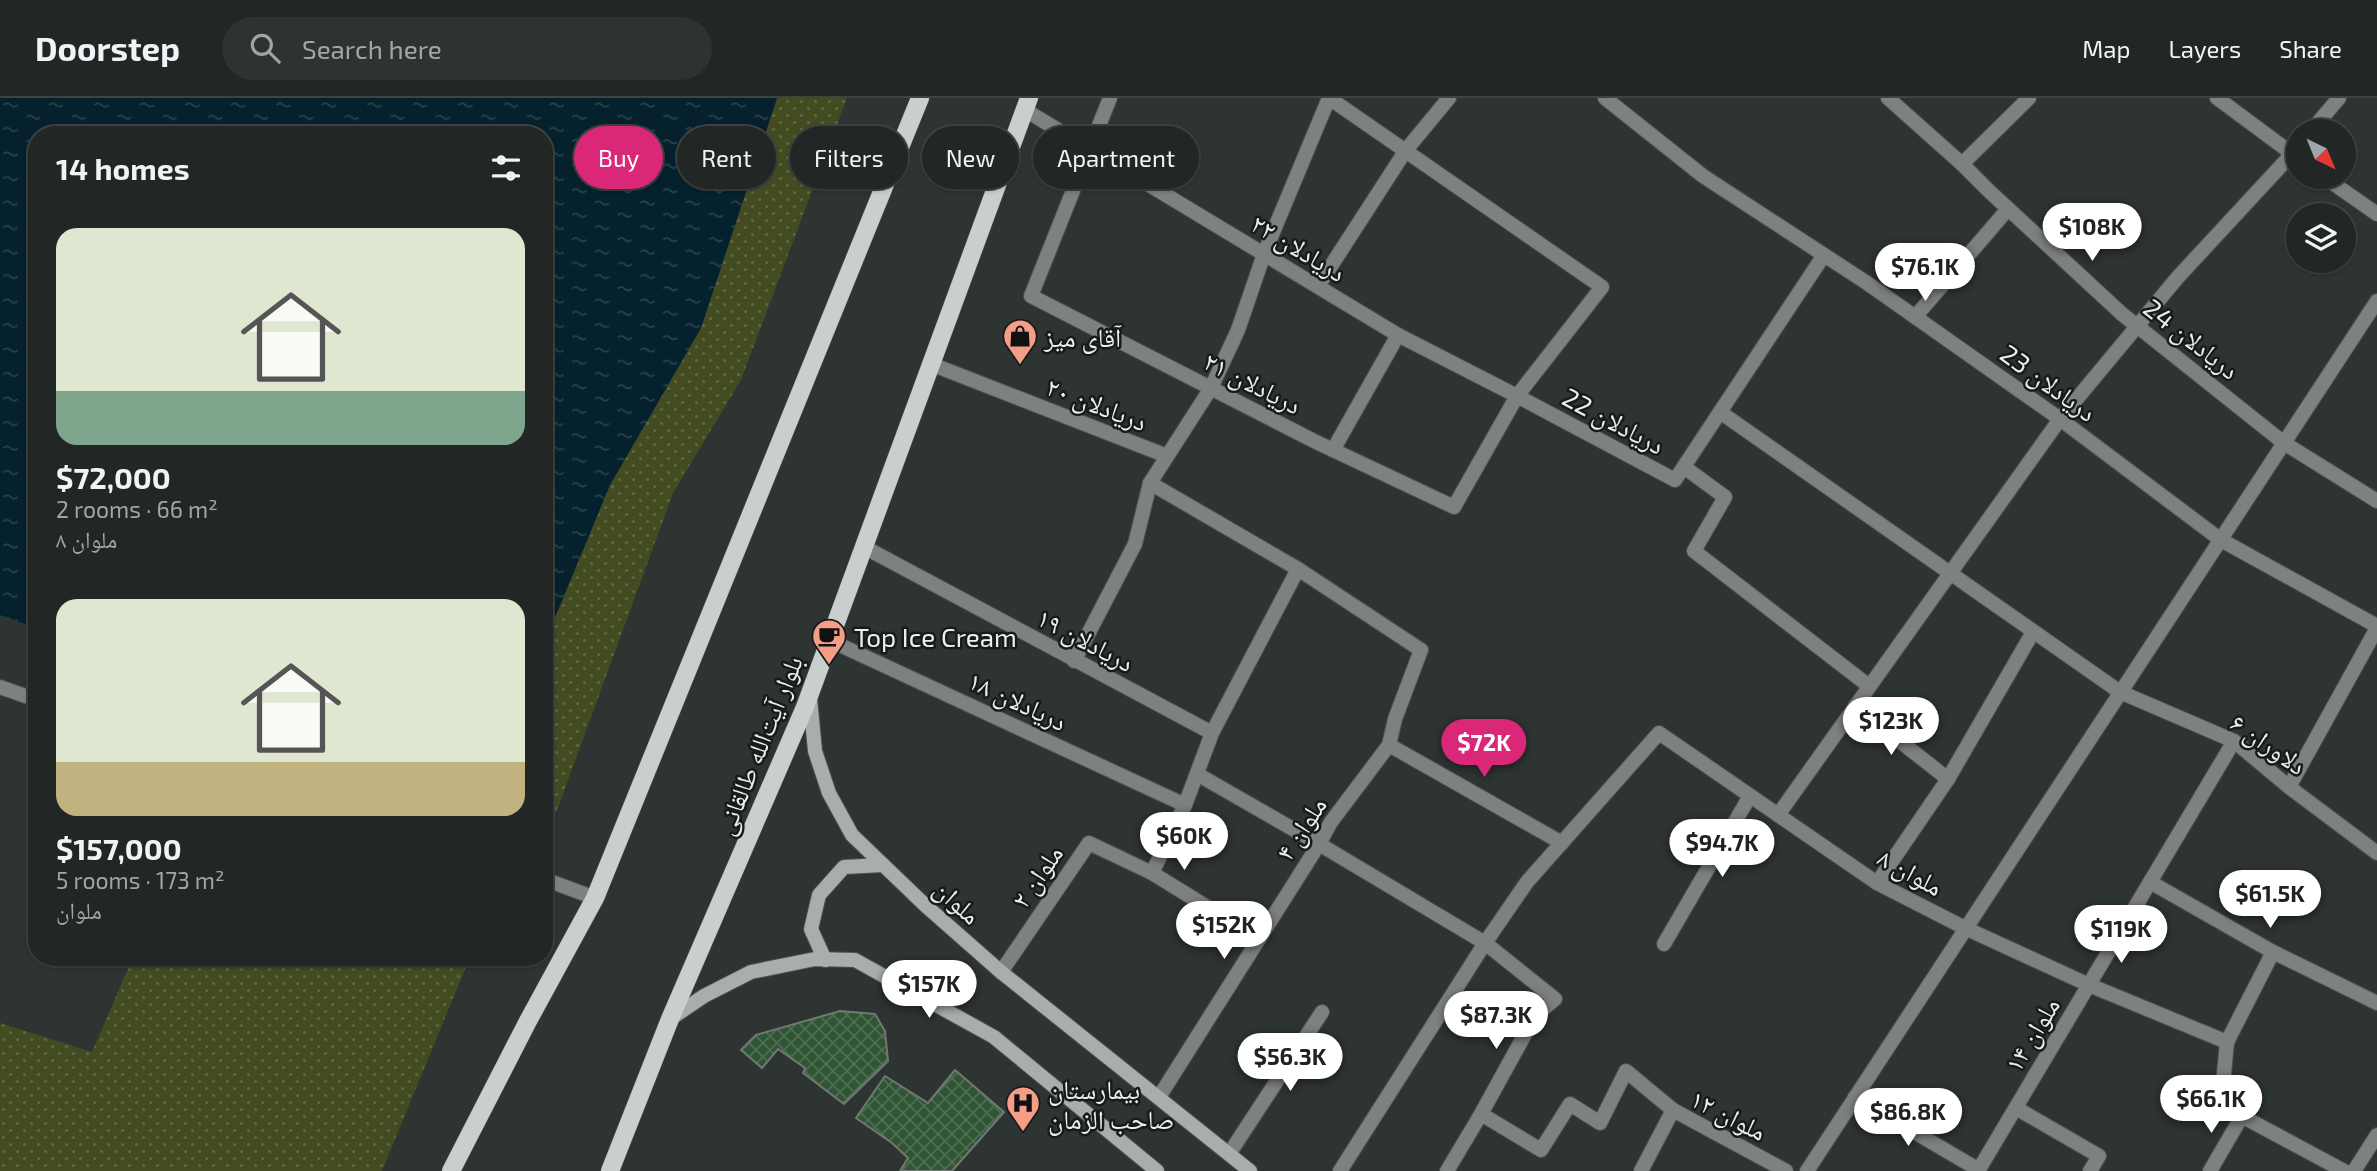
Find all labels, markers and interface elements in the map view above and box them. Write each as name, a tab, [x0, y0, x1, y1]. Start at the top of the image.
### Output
search box	[222, 17, 712, 80]
text: Doorstep	[35, 28, 180, 68]
icon: search	[246, 29, 284, 67]
text: Search here	[302, 33, 442, 64]
text: Map	[2082, 34, 2130, 63]
text: Layers	[2168, 34, 2241, 63]
text: Share	[2279, 34, 2342, 63]
north arrow	[2286, 119, 2356, 189]
map controls	[2286, 119, 2356, 273]
chip: Buy	[574, 126, 663, 189]
chip: Rent	[677, 126, 776, 189]
chip: Filters	[790, 126, 908, 189]
chip: New	[922, 126, 1019, 189]
chip: Apartment	[1033, 126, 1199, 189]
icon: filters	[487, 149, 525, 187]
text: 14 homes	[56, 150, 190, 186]
button: layers	[2286, 203, 2356, 273]
pin: $108K	[2043, 204, 2141, 263]
street label: دریادلان ۲۲	[1245, 207, 1352, 289]
text: $108K	[2059, 212, 2125, 240]
pin: $76.1K	[1868, 244, 1982, 303]
text: $76.1K	[1891, 252, 1959, 280]
icon: home	[228, 274, 354, 400]
street label: دریادلان 24	[2137, 291, 2246, 386]
shop icon: آقای میز	[1001, 317, 1039, 366]
place label: آقای میز	[1043, 321, 1123, 354]
street label: دریادلان 23	[1994, 337, 2103, 429]
street label: دریادلان ۲۱	[1198, 344, 1307, 421]
street label: دریادلان ۲۰	[1042, 370, 1152, 438]
street label: دریادلان 22	[1557, 380, 1670, 461]
text: $72,000	[56, 459, 171, 495]
text: 2 rooms · 66 m²	[56, 495, 218, 523]
text: ملوان ۸	[56, 525, 117, 553]
street label: دریادلان ۱۹	[1031, 601, 1140, 679]
cafe icon: Top Ice Cream	[810, 617, 848, 666]
place label: Top Ice Cream	[854, 621, 1017, 652]
icon: home	[228, 645, 354, 771]
street label: بلوار آیت‌الله طالقانی	[708, 651, 810, 840]
street label: دریادلان ۱۸	[963, 664, 1072, 738]
pin: $123K	[1842, 698, 1940, 757]
text: $123K	[1859, 706, 1923, 734]
street label: دلاوران ۶	[2224, 706, 2313, 782]
pin: $72K	[1443, 720, 1525, 779]
text: $72K	[1457, 728, 1511, 756]
street label: ملوان ۴	[1268, 790, 1334, 867]
pin: $60K	[1143, 812, 1225, 872]
pin: $94.7K	[1665, 820, 1779, 879]
text: $60K	[1156, 821, 1212, 849]
text: $94.7K	[1685, 828, 1759, 856]
text: $157,000	[56, 830, 182, 866]
street label: ملوان ۲	[1004, 839, 1070, 915]
street label: ملوان ۸	[1872, 841, 1949, 903]
text: 5 rooms · 173 m²	[56, 866, 225, 894]
pin: $61.5K	[2213, 870, 2327, 930]
street label: ملوان	[927, 872, 988, 931]
text: $61.5K	[2235, 879, 2305, 907]
text: ملوان	[56, 896, 102, 924]
pin: $152K	[1175, 902, 1273, 961]
pin: $119K	[2072, 906, 2170, 965]
text: $152K	[1192, 910, 1256, 938]
text: $119K	[2090, 914, 2152, 942]
pin: $157K	[880, 960, 978, 1020]
text: $157K	[898, 969, 960, 997]
street label: ملوان ۱۴	[1997, 991, 2067, 1078]
pin: $87.3K	[1439, 992, 1553, 1051]
text: $87.3K	[1460, 1000, 1532, 1028]
pin: $56.3K	[1233, 1034, 1347, 1093]
text: $56.3K	[1254, 1042, 1326, 1070]
place label: بیمارستان صاحب الزمان	[1048, 1073, 1174, 1136]
pin: $66.1K	[2154, 1076, 2268, 1135]
street label: ملوان ۱۲	[1685, 1082, 1772, 1148]
hospital icon: بیمارستان صاحب الزمان	[1004, 1084, 1042, 1133]
text: $66.1K	[2176, 1084, 2246, 1112]
pin: $86.8K	[1851, 1088, 1965, 1148]
text: $86.8K	[1870, 1097, 1946, 1125]

